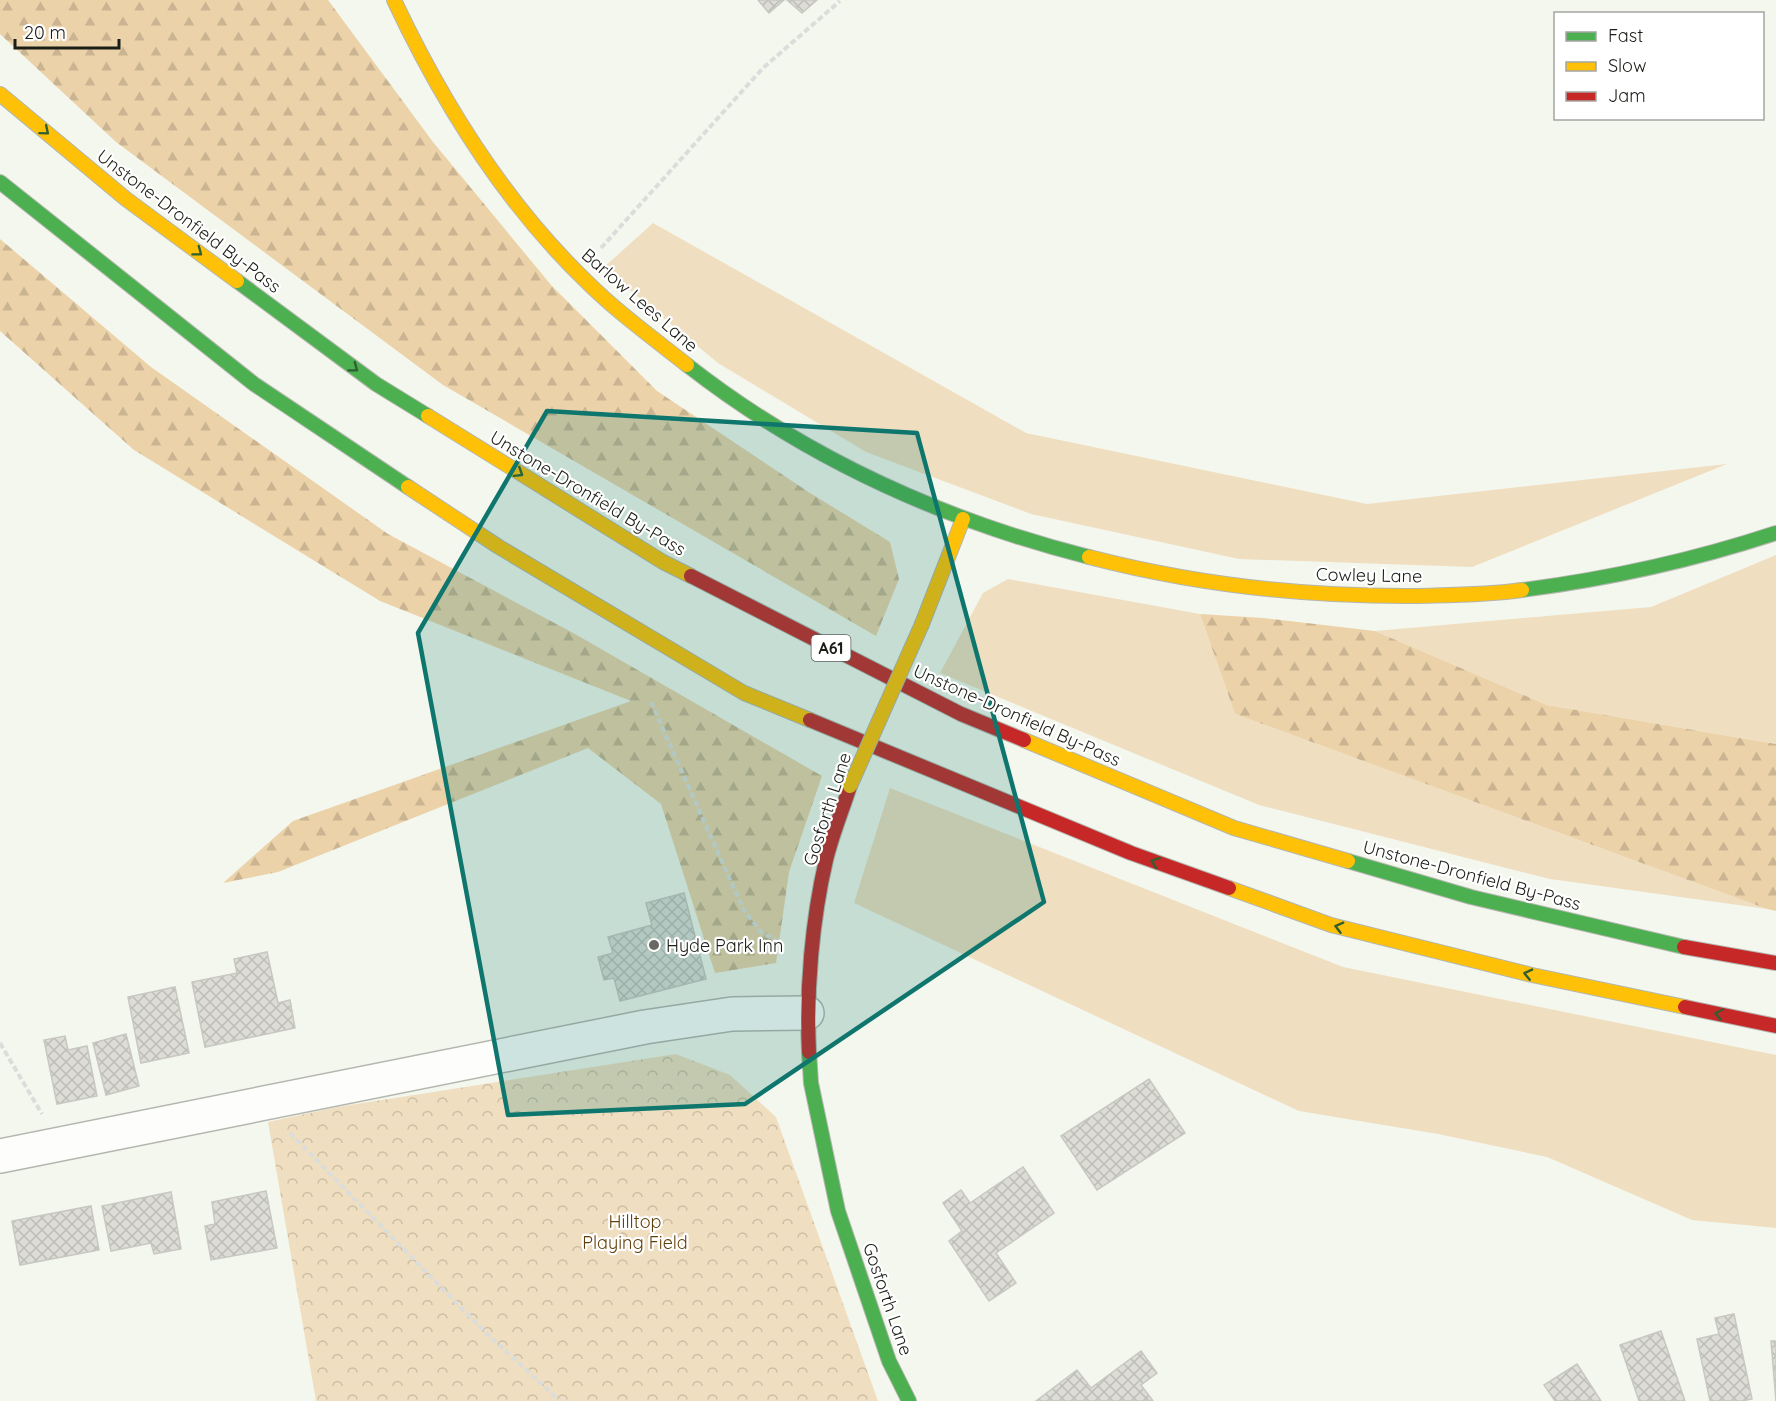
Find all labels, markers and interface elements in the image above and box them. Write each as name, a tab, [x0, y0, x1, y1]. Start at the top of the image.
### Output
scale bar	[15, 12, 118, 50]
legend	[1554, 12, 1764, 120]
text: 20 m	[24, 21, 66, 44]
text: Fast	[1608, 24, 1643, 47]
text: Slow	[1608, 54, 1646, 77]
text: Jam	[1608, 84, 1646, 107]
one-way arrow	[38, 124, 49, 135]
street label: Unstone-Dronfield By-Pass	[92, 144, 286, 298]
street label: Barlow Lees Lane	[577, 243, 703, 357]
one-way arrow	[191, 245, 202, 256]
one-way arrow	[348, 361, 359, 372]
street label: Unstone-Dronfield By-Pass	[486, 425, 690, 561]
one-way arrow	[513, 465, 523, 477]
street label: Cowley Lane	[1316, 563, 1422, 587]
road number: A61	[812, 635, 850, 661]
street label: Unstone-Dronfield By-Pass	[910, 659, 1124, 771]
street label: Gosforth Lane	[798, 749, 856, 869]
street label: Unstone-Dronfield By-Pass	[1361, 835, 1583, 915]
one-way arrow	[1150, 856, 1161, 869]
one-way arrow	[1334, 922, 1344, 934]
place label: Hyde Park Inn	[666, 934, 783, 957]
marker: Hyde Park Inn	[647, 938, 661, 952]
one-way arrow	[1523, 968, 1533, 981]
one-way arrow	[1714, 1009, 1724, 1022]
park label: Hilltop Playing Field	[582, 1210, 688, 1254]
street label: Gosforth Lane	[858, 1240, 918, 1358]

